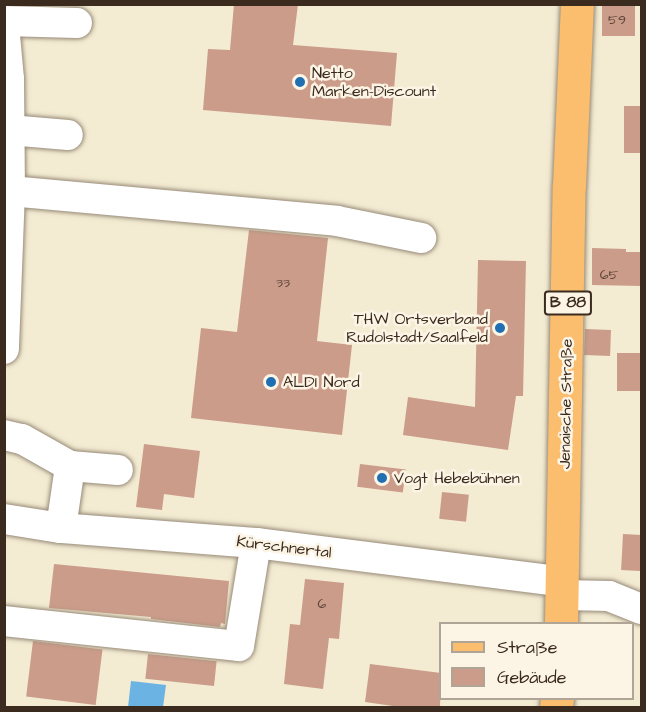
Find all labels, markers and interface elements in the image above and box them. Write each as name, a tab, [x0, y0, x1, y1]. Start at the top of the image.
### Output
house number: 59	[608, 12, 626, 28]
place label: Netto Marken-Discount	[312, 63, 436, 101]
marker: Netto Marken-Discount	[293, 75, 307, 89]
house number: 65	[600, 267, 618, 283]
house number: 33	[276, 275, 290, 291]
road number: B 88	[542, 291, 594, 315]
place label: THW Ortsverband Rudolstadt/Saalfeld	[346, 309, 488, 347]
marker: THW Ortsverband Rudolstadt/Saalfeld	[493, 321, 507, 335]
street label: Jenaische Straße	[555, 339, 577, 469]
place label: ALDI Nord	[283, 372, 360, 392]
marker: ALDI Nord	[264, 375, 278, 389]
place label: Vogt Hebebühnen	[394, 468, 520, 488]
marker: Vogt Hebebühnen	[375, 471, 389, 485]
street label: Kürschnertal	[236, 532, 332, 562]
house number: 6	[318, 596, 326, 612]
legend	[439, 622, 634, 700]
text: Straße	[497, 635, 557, 660]
text: Gebäude	[497, 665, 567, 690]

